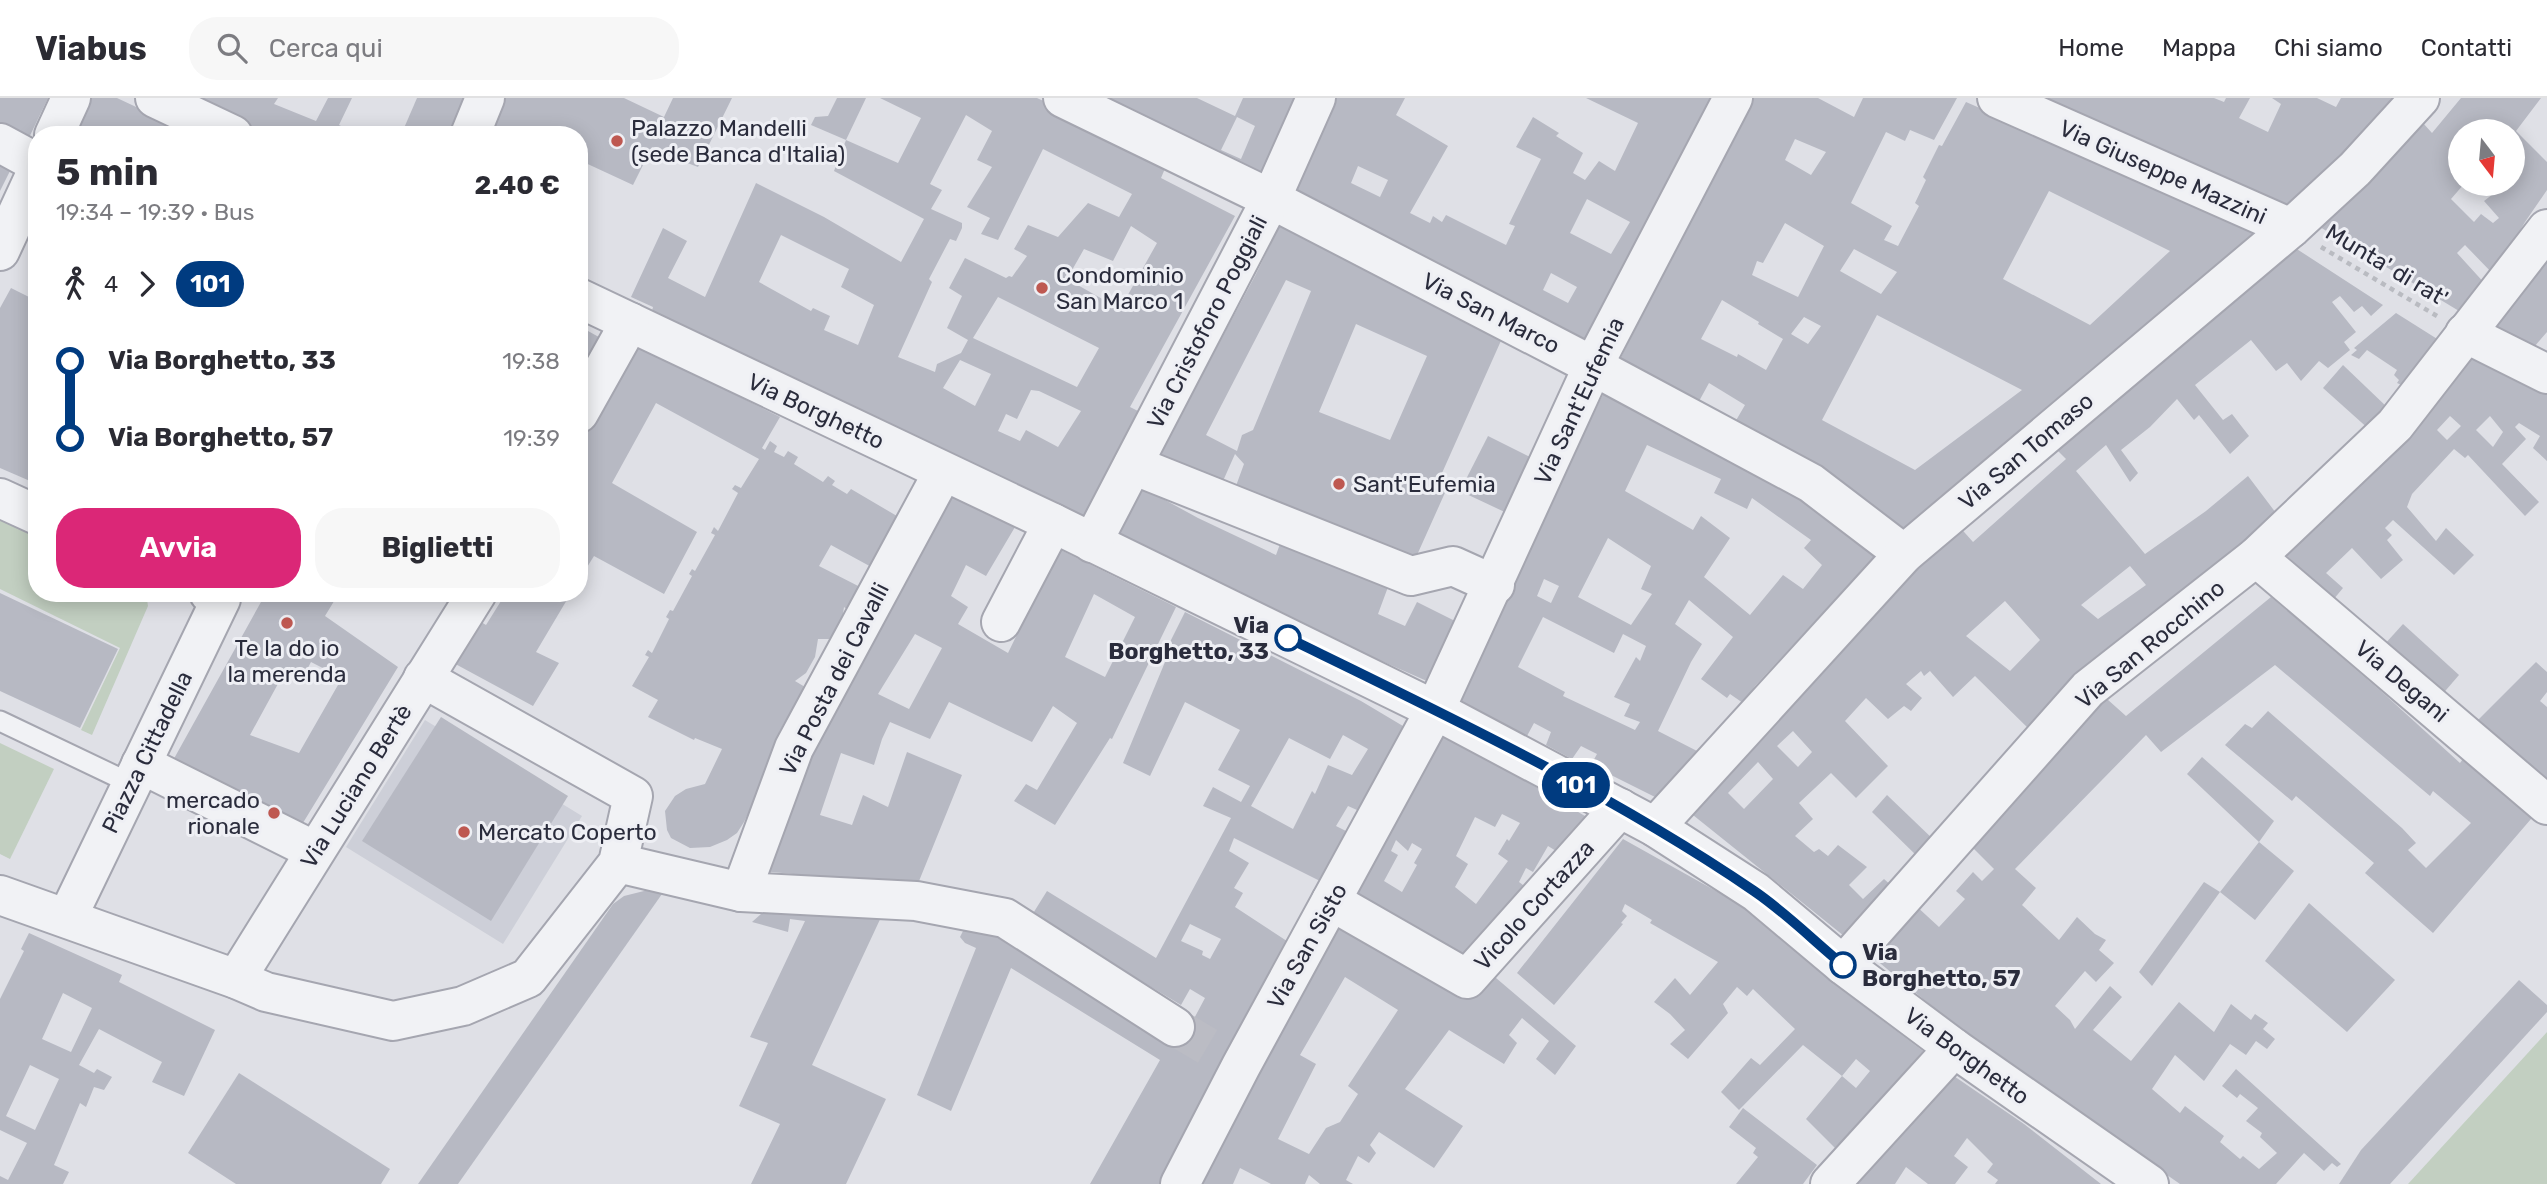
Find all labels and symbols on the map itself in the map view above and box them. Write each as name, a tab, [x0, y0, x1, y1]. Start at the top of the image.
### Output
place label: Palazzo Mandelli (sede Banca d'Italia)	[631, 114, 845, 168]
street label: Via Giuseppe Mazzini	[2055, 114, 2271, 230]
north arrow	[2448, 119, 2525, 196]
marker: Palazzo Mandelli (sede Banca d'Italia)	[609, 133, 625, 149]
street label: Via Cristoforo Poggiali	[1141, 210, 1273, 434]
street label: Munta' di rat'	[2321, 218, 2453, 312]
place label: Condominio San Marco 1	[1056, 261, 1184, 315]
street label: Via San Marco	[1417, 266, 1565, 360]
marker: Condominio San Marco 1	[1034, 280, 1050, 296]
street label: Via Sant'Eufemia	[1528, 313, 1630, 489]
street label: Via Borghetto	[743, 367, 889, 455]
street label: Via San Tomaso	[1953, 387, 2099, 515]
place label: Sant'Eufemia	[1353, 470, 1496, 498]
marker: Sant'Eufemia	[1331, 476, 1347, 492]
street label: Via San Rocchino	[2070, 574, 2230, 714]
street label: Via Posta dei Cavalli	[773, 578, 895, 780]
place label: Via Borghetto, 33	[1108, 611, 1269, 665]
marker: Te la do io la merenda	[279, 615, 295, 631]
marker: Via Borghetto, 33	[1275, 625, 1301, 651]
place label: Te la do io la merenda	[228, 634, 346, 688]
street label: Via Degani	[2350, 634, 2454, 728]
street label: Piazza Cittadella	[96, 666, 198, 838]
street label: Via Luciano Bertè	[294, 699, 418, 873]
line badge: 101	[1536, 762, 1616, 808]
place label: mercado rionale	[166, 786, 260, 840]
marker: mercado rionale	[266, 805, 282, 821]
place label: Mercato Coperto	[478, 818, 657, 846]
marker: Mercato Coperto	[456, 824, 472, 840]
street label: Vicolo Cortazza	[1468, 834, 1600, 976]
street label: Via San Sisto	[1261, 878, 1353, 1014]
place label: Via Borghetto, 57	[1862, 938, 2021, 992]
marker: Via Borghetto, 57	[1830, 952, 1856, 978]
street label: Via Borghetto	[1899, 1001, 2035, 1111]

